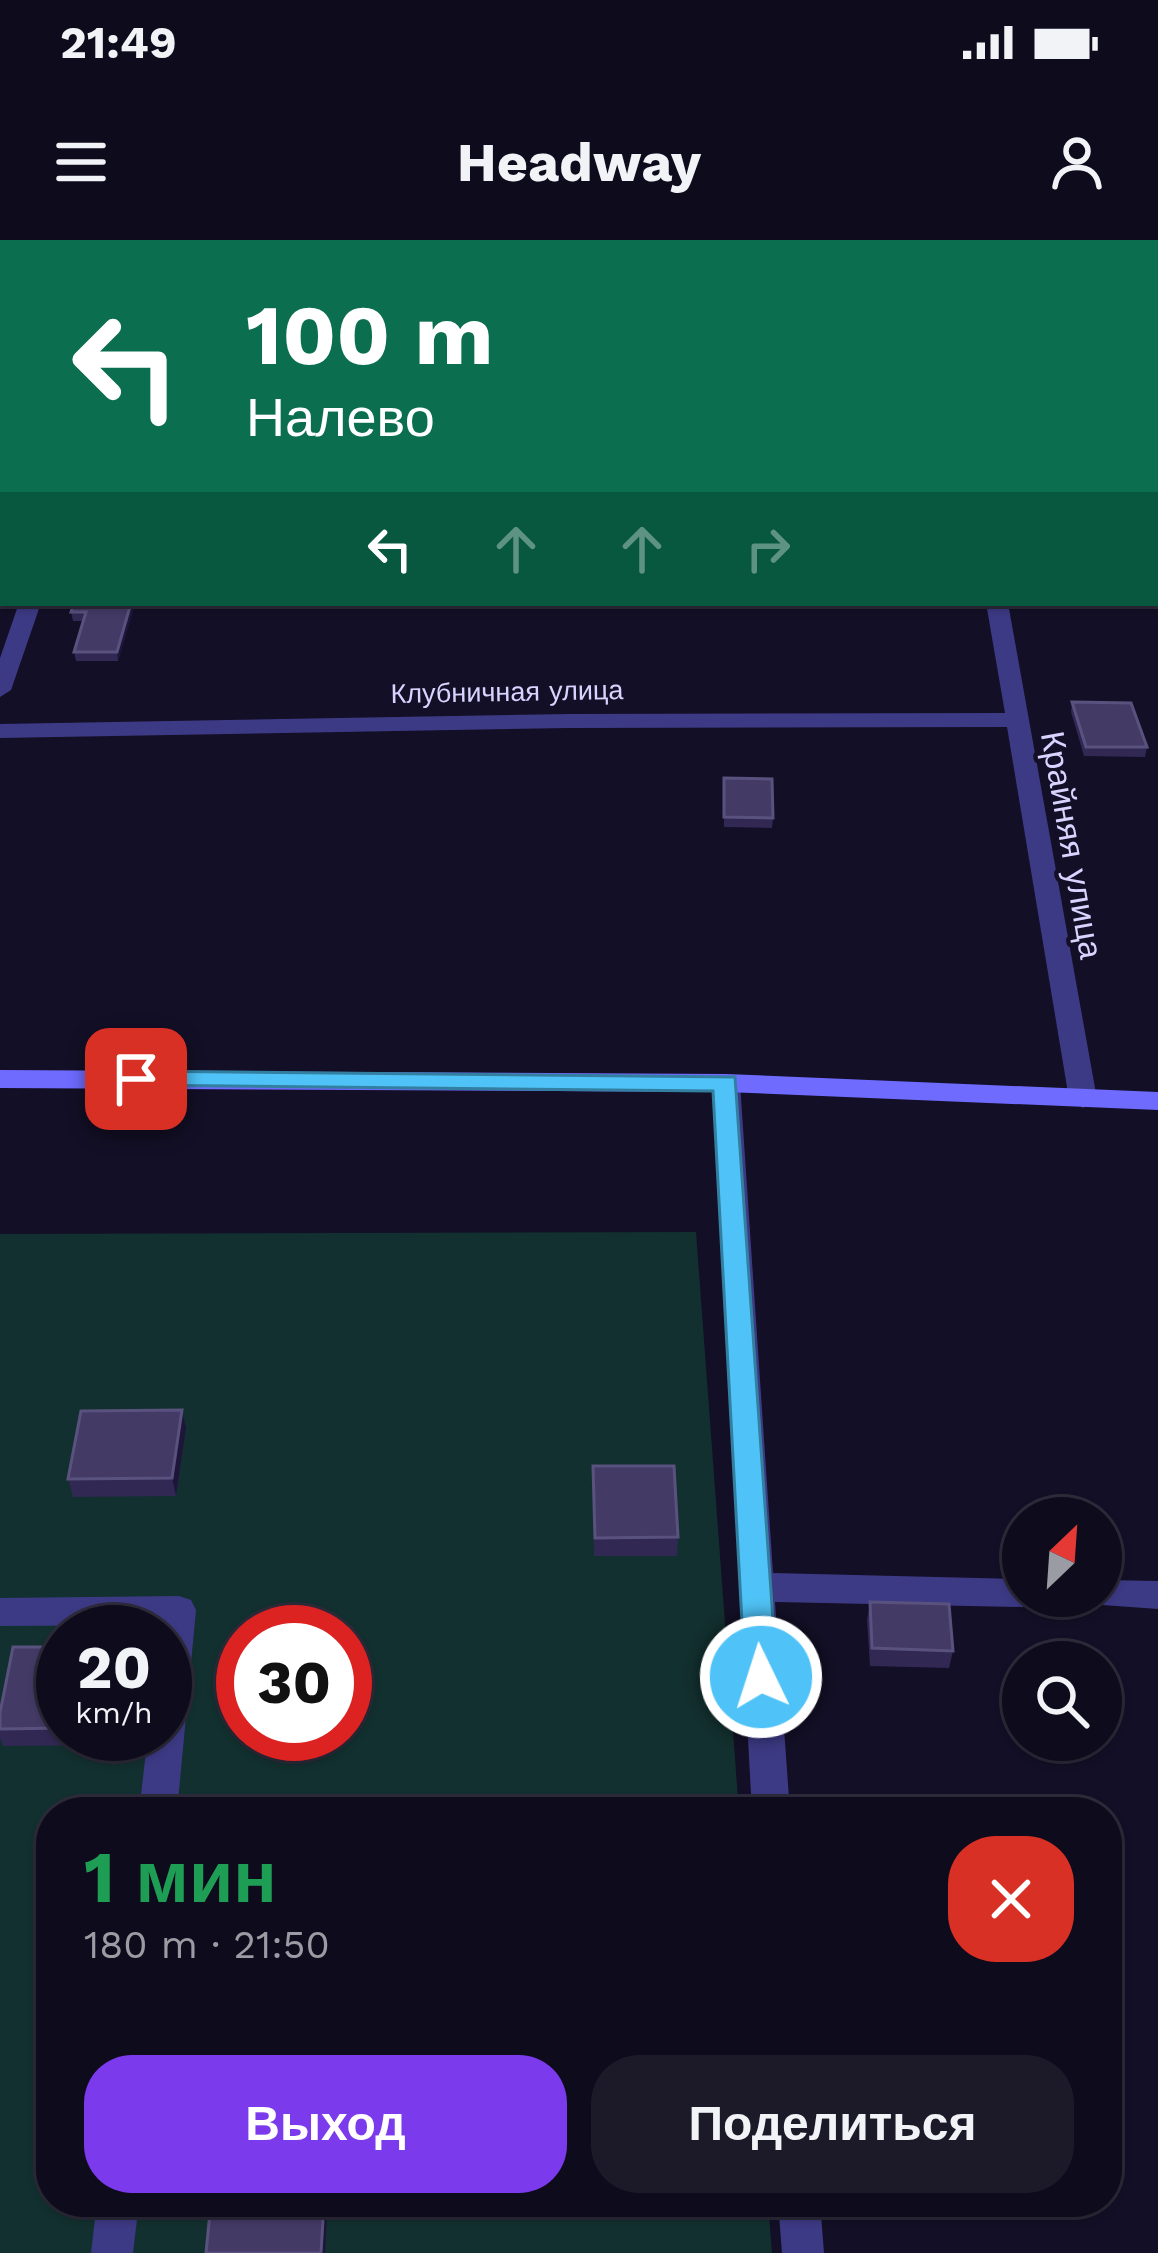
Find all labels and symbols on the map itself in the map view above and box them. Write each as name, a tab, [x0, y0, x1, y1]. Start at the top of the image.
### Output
street label: Клубничная улица	[390, 674, 625, 710]
street label: Крайняя улица	[1033, 728, 1111, 962]
pin	[85, 1028, 187, 1130]
north arrow	[1002, 1497, 1122, 1617]
speed limit sign: 30	[216, 1605, 372, 1761]
position arrow	[698, 1614, 824, 1740]

